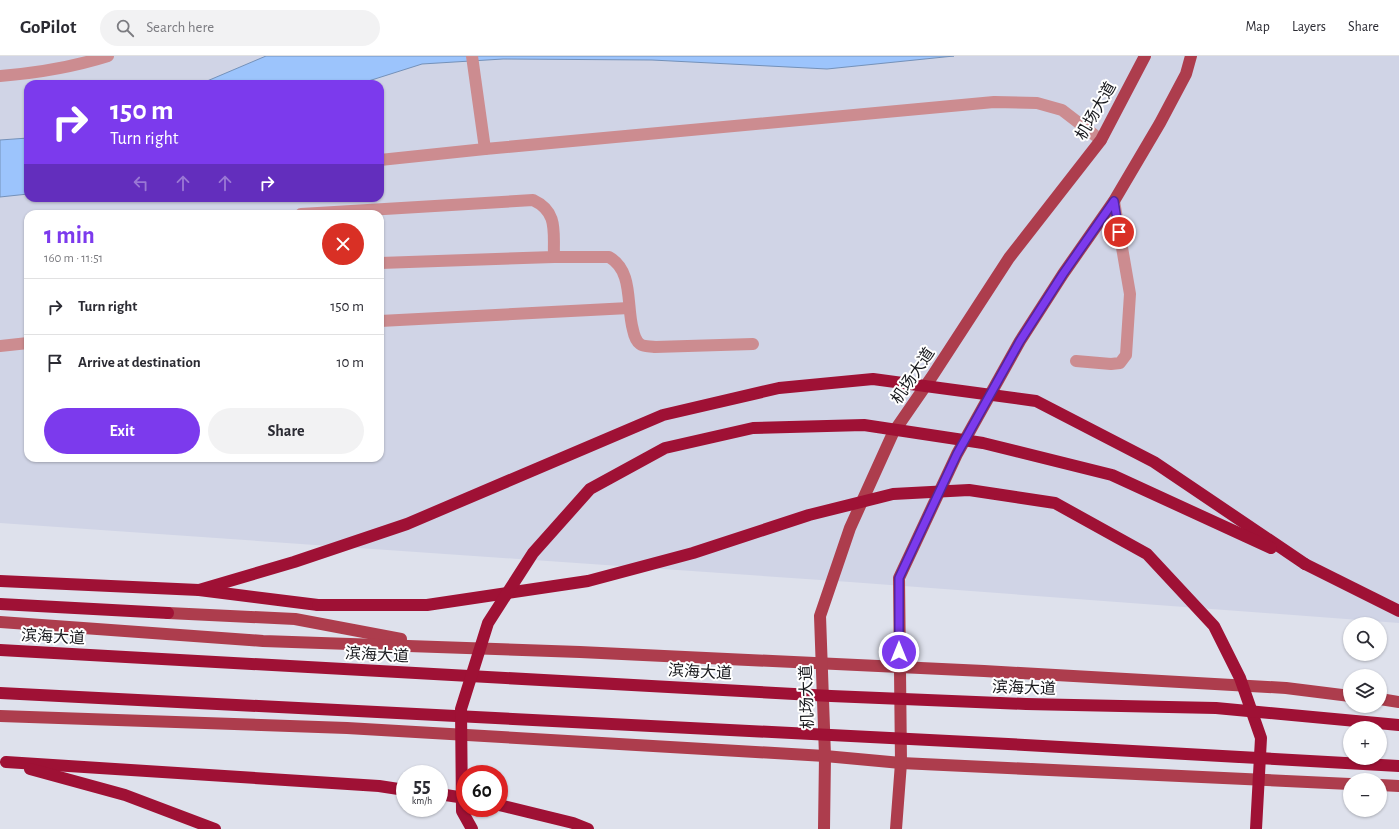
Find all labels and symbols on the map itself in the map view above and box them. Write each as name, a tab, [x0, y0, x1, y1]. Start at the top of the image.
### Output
street label: 机场大道	[1072, 79, 1119, 143]
pin	[1102, 215, 1136, 249]
street label: 机场大道	[888, 344, 938, 407]
street label: 滨海大道	[21, 626, 85, 647]
position arrow	[878, 631, 920, 673]
street label: 滨海大道	[345, 644, 409, 665]
street label: 滨海大道	[668, 661, 732, 682]
street label: 机场大道	[797, 665, 816, 729]
street label: 滨海大道	[992, 678, 1056, 697]
speed limit sign: 60	[456, 765, 508, 817]

